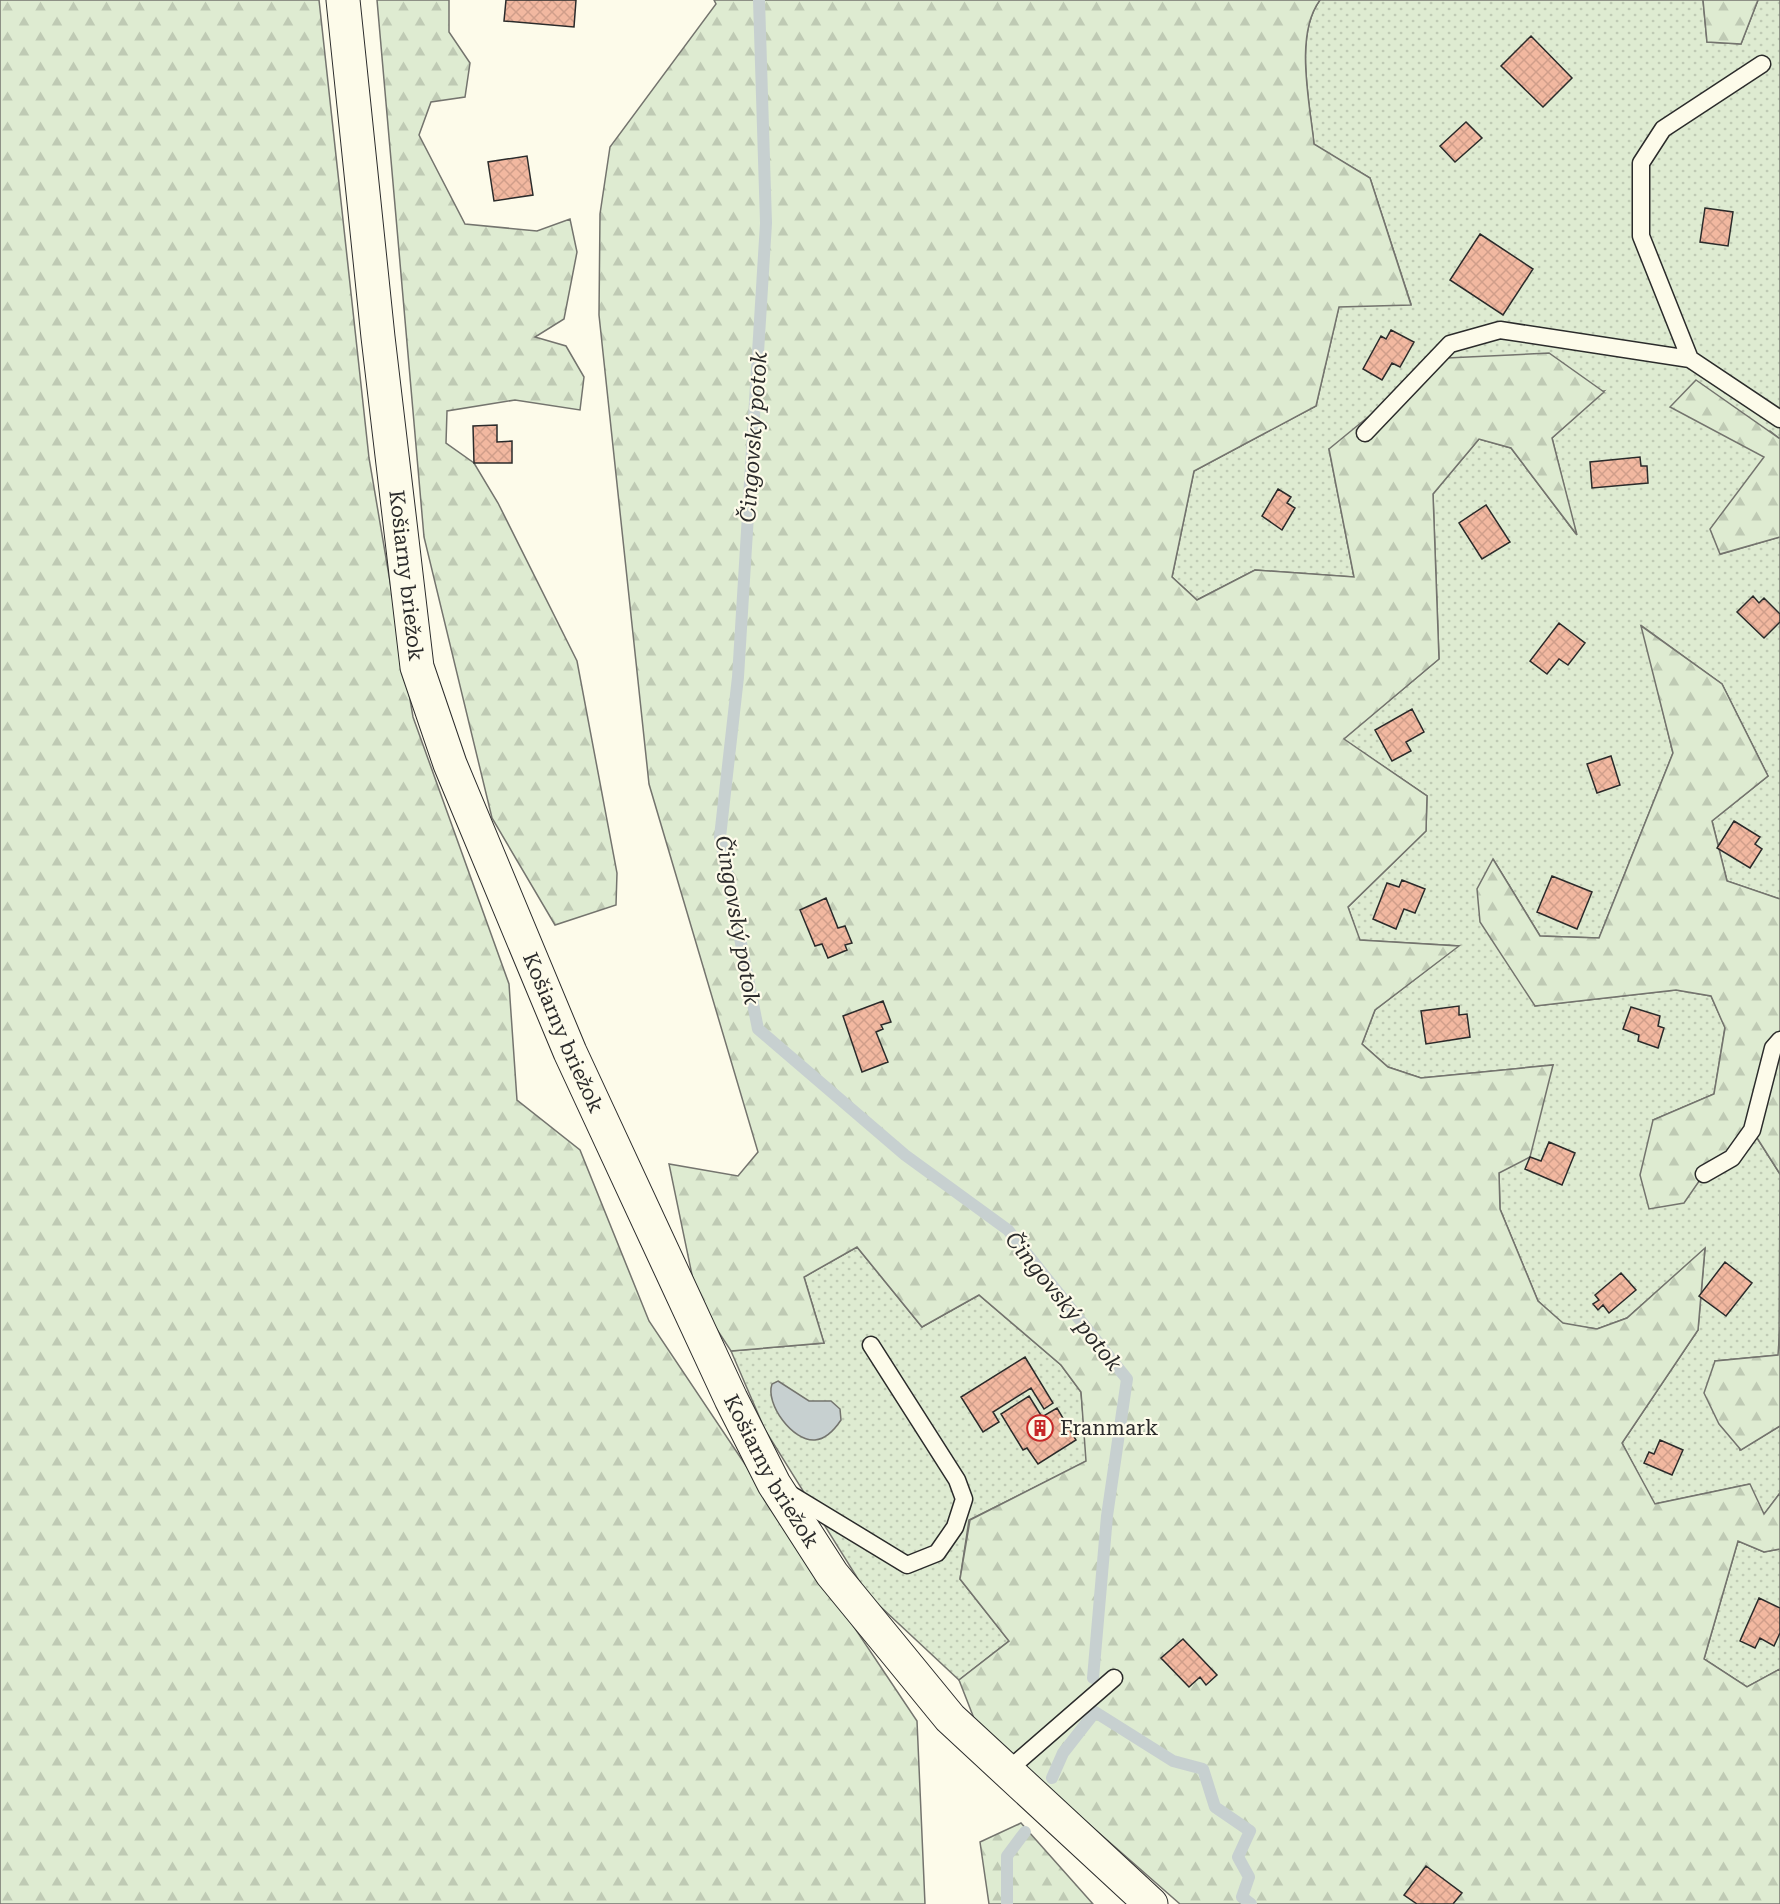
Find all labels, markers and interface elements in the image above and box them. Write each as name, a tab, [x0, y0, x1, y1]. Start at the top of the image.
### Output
water label: Čingovský potok	[734, 351, 772, 523]
street label: Košiarny briežok	[384, 489, 428, 662]
water label: Čingovský potok	[710, 833, 766, 1007]
street label: Košiarny briežok	[518, 949, 608, 1116]
water label: Čingovský potok	[1000, 1226, 1128, 1376]
street label: Košiarny briežok	[719, 1391, 824, 1552]
building icon: Franmark	[1025, 1413, 1055, 1443]
place label: Franmark	[1060, 1416, 1158, 1440]

